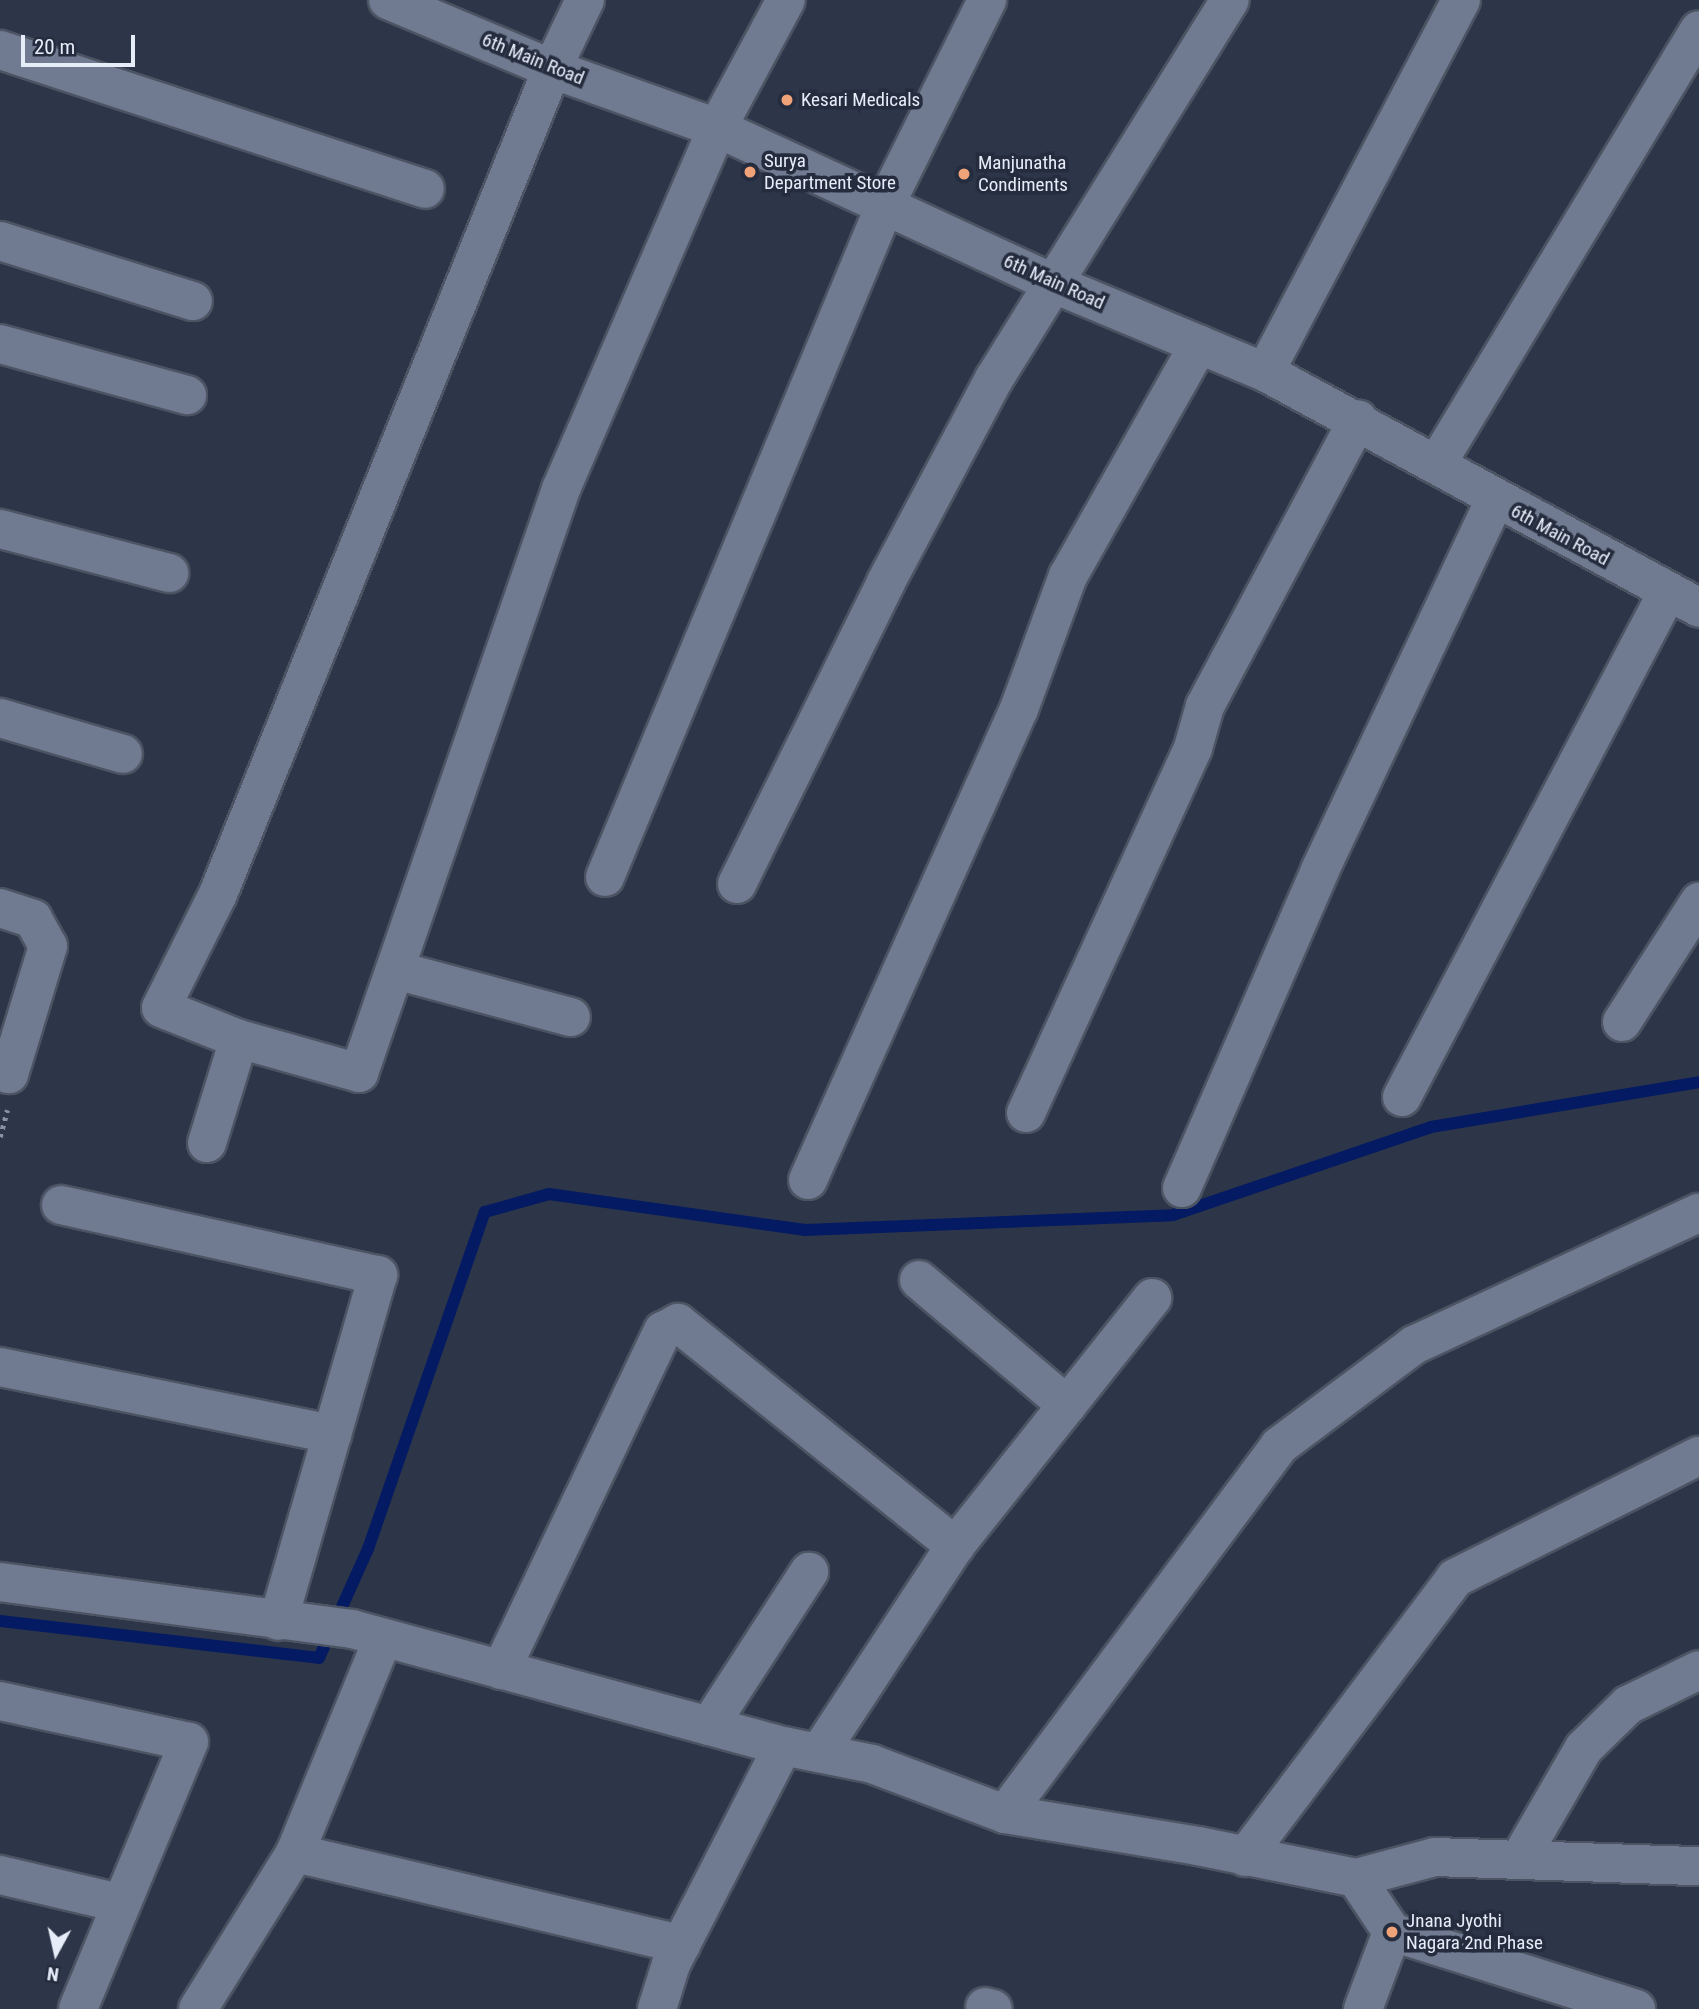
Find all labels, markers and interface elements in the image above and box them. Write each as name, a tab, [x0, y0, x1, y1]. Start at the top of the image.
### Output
scale bar	[24, 21, 138, 65]
street label: 6th Main Road	[479, 28, 587, 90]
text: 20 m	[34, 35, 75, 59]
place label: Kesari Medicals	[801, 89, 920, 111]
marker: Kesari Medicals	[779, 92, 795, 108]
place label: Surya Department Store	[764, 150, 896, 194]
place label: Manjunatha Condiments	[978, 152, 1068, 196]
marker: Surya Department Store	[742, 164, 758, 180]
marker: Manjunatha Condiments	[956, 166, 972, 182]
street label: 6th Main Road	[1000, 250, 1108, 314]
street label: 6th Main Road	[1507, 500, 1613, 570]
place label: Jnana Jyothi Nagara 2nd Phase	[1406, 1910, 1543, 1954]
north arrow	[21, 1918, 91, 1988]
marker: Jnana Jyothi Nagara 2nd Phase	[1384, 1924, 1400, 1940]
text: N	[46, 1962, 60, 1986]

